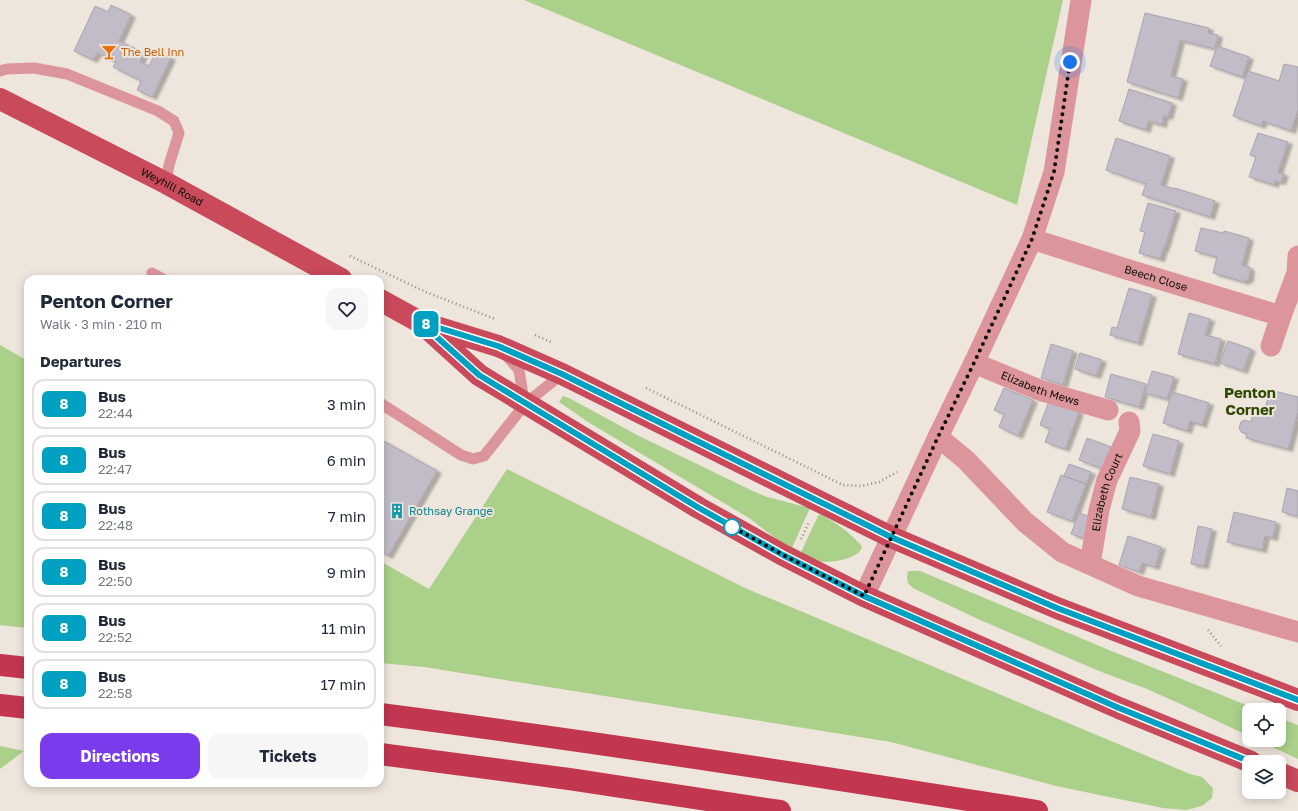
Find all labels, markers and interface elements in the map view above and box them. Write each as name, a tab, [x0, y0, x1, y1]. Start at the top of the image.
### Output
bar icon: The Bell Inn	[100, 43, 118, 61]
place label: The Bell Inn	[121, 45, 184, 58]
your location	[1060, 52, 1080, 72]
street label: Weyhill Road	[139, 164, 206, 208]
street label: Beech Close	[1123, 262, 1189, 293]
button: heart	[326, 288, 368, 330]
text: Penton Corner	[40, 289, 173, 312]
line badge: 8	[413, 311, 439, 337]
text: 8	[422, 315, 430, 332]
text: Walk · 3 min · 210 m	[40, 316, 162, 332]
text: Departures	[40, 352, 121, 370]
street label: Elizabeth Mews	[999, 368, 1081, 408]
district label: Penton Corner	[1224, 383, 1276, 418]
text: Bus	[98, 387, 126, 405]
text: 8	[60, 395, 68, 412]
text: 3 min	[327, 395, 366, 413]
text: 22:44	[98, 405, 133, 421]
text: Bus	[98, 443, 126, 461]
text: 8	[60, 451, 68, 468]
text: 6 min	[327, 451, 366, 469]
street label: Elizabeth Court	[1089, 451, 1125, 532]
text: 22:47	[98, 461, 132, 477]
text: Bus	[98, 499, 126, 517]
building icon: Rothsay Grange	[388, 502, 406, 520]
place label: Rothsay Grange	[409, 504, 493, 517]
text: 8	[60, 507, 68, 524]
text: 7 min	[328, 507, 366, 525]
text: 22:48	[98, 517, 133, 533]
unlabelled marker	[723, 518, 741, 536]
text: Bus	[98, 555, 126, 573]
text: 8	[60, 563, 68, 580]
text: 9 min	[327, 563, 366, 581]
text: 22:50	[98, 573, 133, 589]
text: Bus	[98, 611, 126, 629]
text: 8	[60, 619, 68, 636]
text: 11 min	[321, 619, 366, 637]
text: 22:52	[98, 629, 132, 645]
text: Bus	[98, 667, 126, 685]
text: 8	[60, 675, 68, 692]
text: 17 min	[321, 675, 366, 693]
text: 22:58	[98, 685, 132, 701]
map controls	[1242, 703, 1286, 799]
button: locate	[1242, 703, 1286, 747]
button: Directions	[40, 733, 200, 779]
button: Tickets	[208, 733, 368, 779]
button: layers	[1242, 755, 1286, 799]

